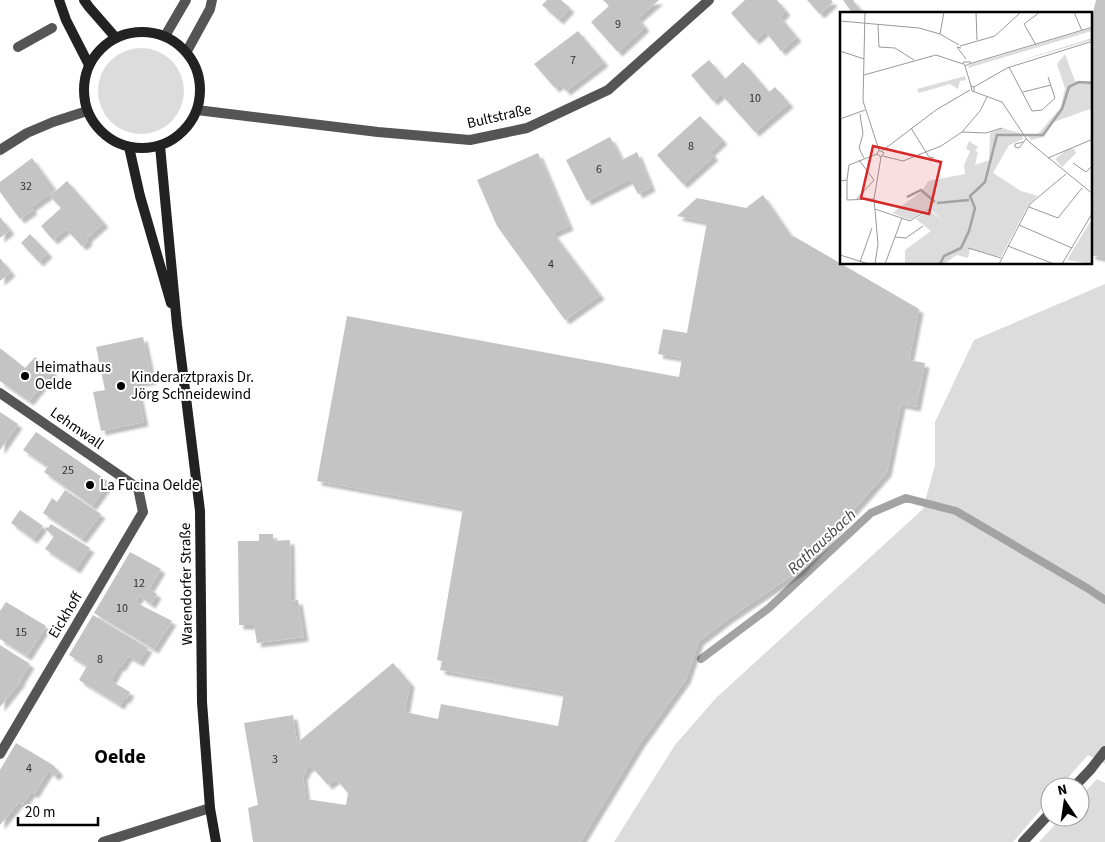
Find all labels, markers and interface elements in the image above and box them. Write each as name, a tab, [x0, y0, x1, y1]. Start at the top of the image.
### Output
inset map	[840, 12, 1092, 265]
house number: 9	[615, 16, 621, 33]
house number: 7	[570, 52, 576, 69]
house number: 10	[749, 90, 761, 107]
street label: Bultstraße	[465, 99, 533, 134]
house number: 8	[688, 138, 694, 155]
house number: 6	[596, 161, 602, 178]
house number: 32	[20, 178, 32, 195]
house number: 4	[548, 256, 554, 273]
place label: Heimathaus Oelde	[35, 357, 111, 395]
place label: Kinderarztpraxis Dr. Jörg Schneidewind	[131, 367, 254, 405]
marker: Heimathaus Oelde	[19, 370, 31, 382]
marker: Kinderarztpraxis Dr. Jörg Schneidewind	[115, 380, 127, 392]
street label: Lehmwall	[46, 402, 108, 455]
house number: 25	[62, 462, 74, 479]
place label: La Fucina Oelde	[100, 475, 199, 496]
marker: La Fucina Oelde	[84, 479, 96, 491]
water label: Rathausbach	[782, 504, 861, 579]
street label: Warendorfer Straße	[175, 523, 198, 645]
house number: 12	[133, 575, 145, 592]
street label: Eickhoff	[43, 587, 88, 642]
house number: 10	[116, 600, 128, 617]
house number: 15	[15, 624, 27, 641]
house number: 8	[97, 651, 103, 668]
district label: Oelde	[94, 743, 146, 771]
house number: 3	[272, 751, 278, 768]
house number: 4	[26, 760, 32, 777]
north arrow	[1040, 777, 1090, 827]
text: N	[1056, 780, 1069, 801]
scale bar	[18, 794, 98, 826]
text: 20 m	[25, 802, 55, 823]

